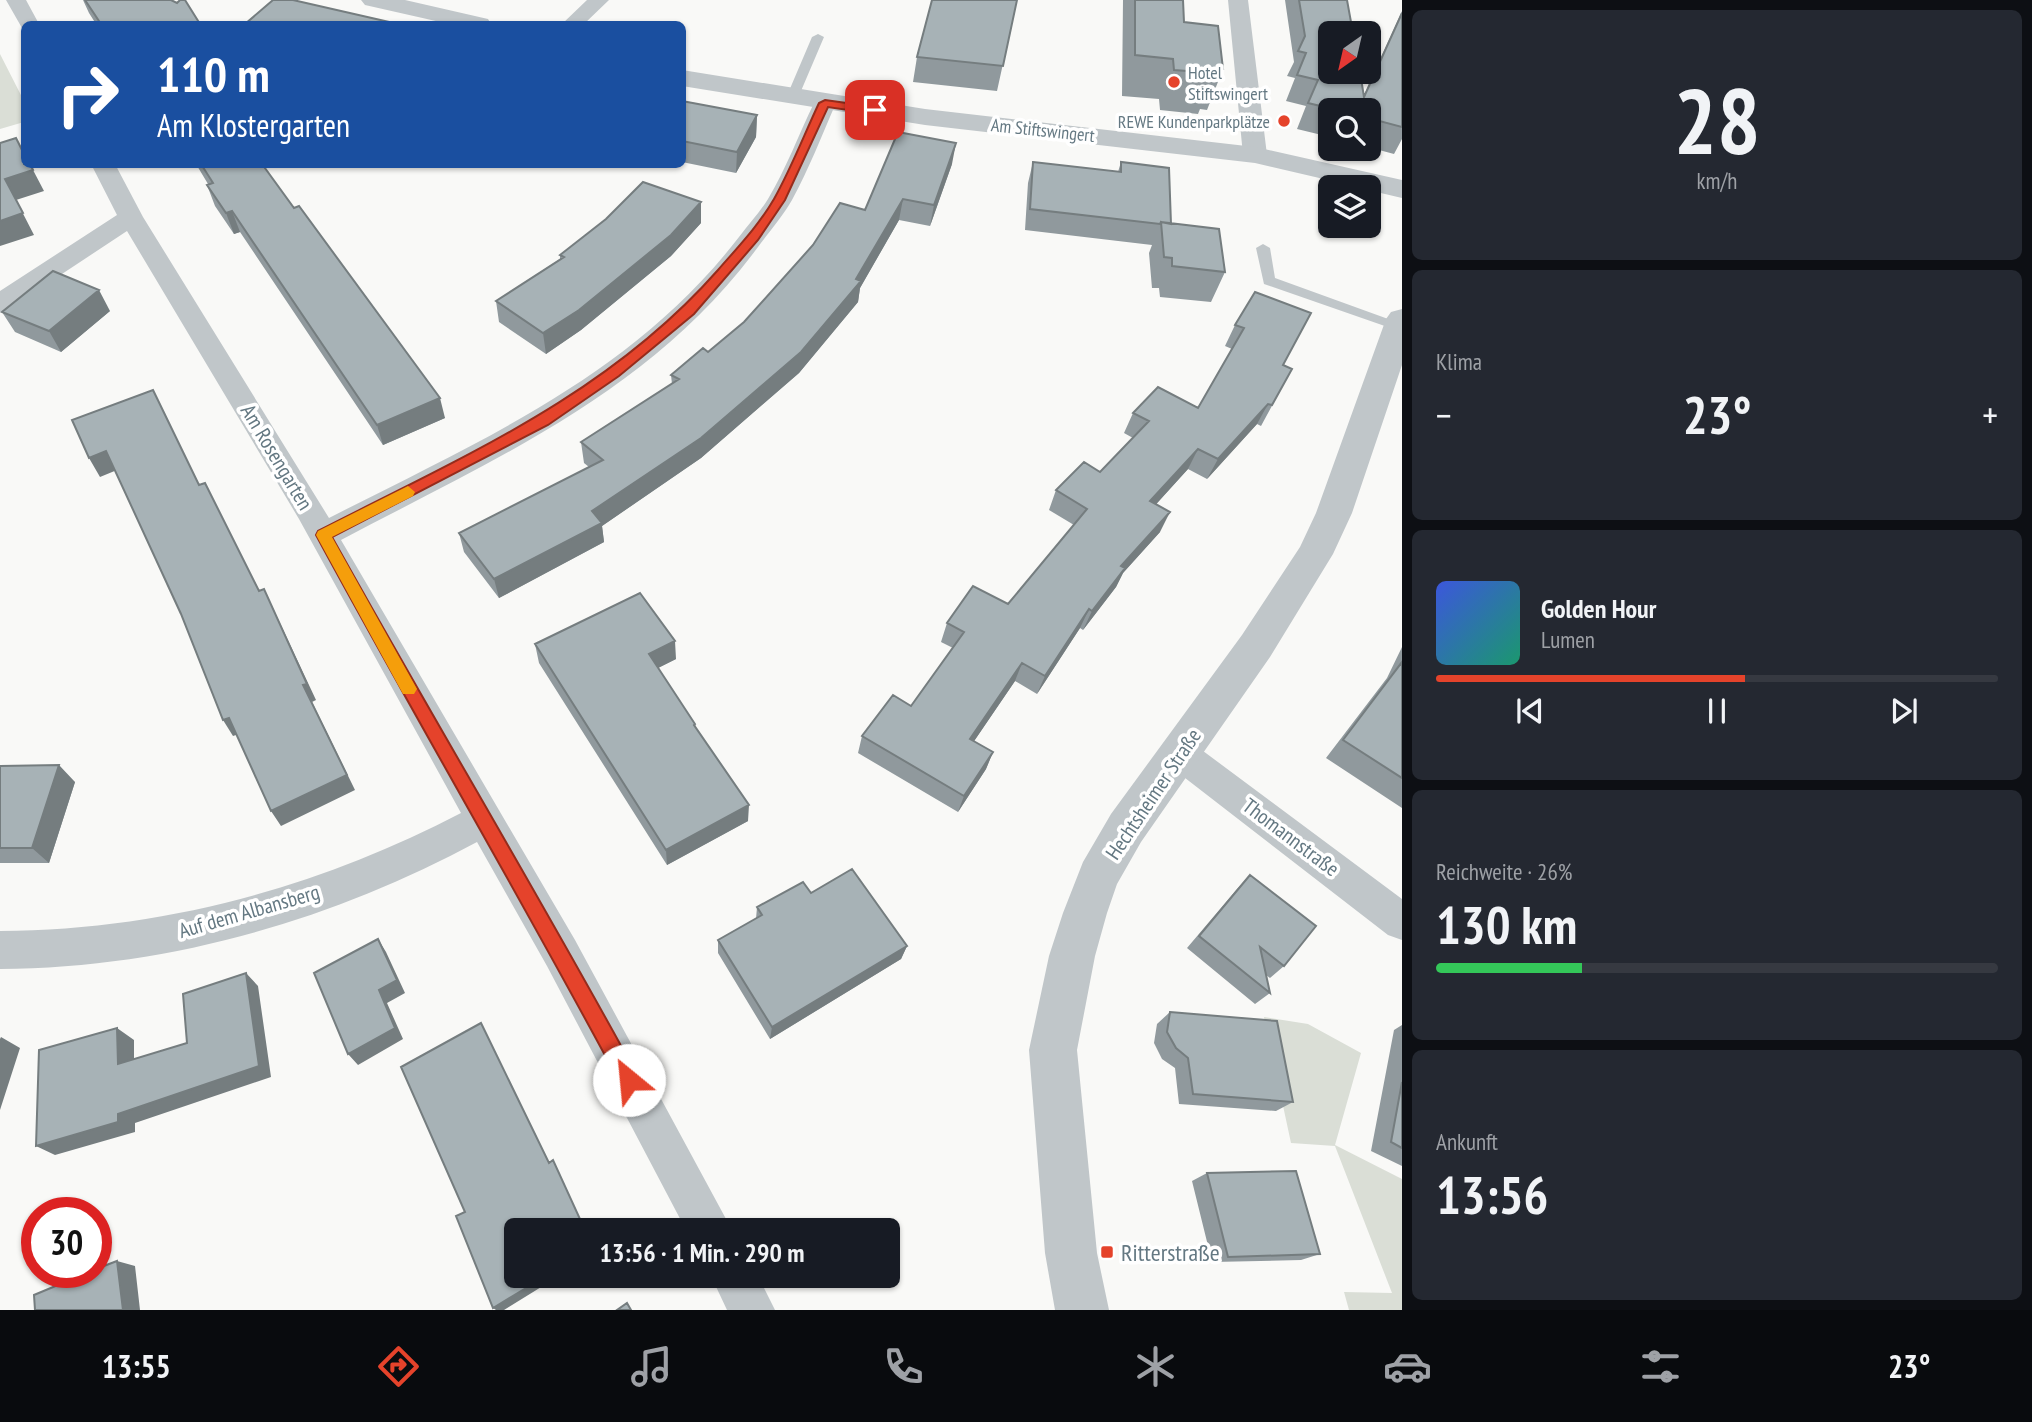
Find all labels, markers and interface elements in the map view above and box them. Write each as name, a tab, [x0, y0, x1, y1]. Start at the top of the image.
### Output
north arrow	[1318, 21, 1381, 84]
map controls	[1318, 21, 1381, 238]
text: 110 m	[157, 42, 270, 106]
icon: right	[42, 49, 133, 140]
place label: Hotel Stiftswingert	[1188, 61, 1268, 105]
text: 28	[1674, 61, 1761, 179]
marker: Hotel Stiftswingert	[1166, 74, 1182, 90]
pin	[845, 80, 905, 140]
icon: arrive	[856, 91, 894, 129]
button: search	[1318, 98, 1381, 161]
text: Am Klostergarten	[157, 104, 350, 146]
place label: REWE Kundenparkplätze	[1118, 110, 1270, 133]
street label: Am Stiftswingert	[990, 113, 1096, 147]
marker: REWE Kundenparkplätze	[1276, 113, 1292, 129]
text: km/h	[1697, 166, 1737, 195]
button: layers	[1318, 175, 1381, 238]
text: Klima	[1436, 347, 1482, 376]
text: 23°	[1683, 381, 1751, 448]
text: −	[1436, 390, 1452, 439]
text: +	[1982, 390, 1998, 439]
street label: Am Rosengarten	[235, 399, 319, 515]
text: Golden Hour	[1541, 592, 1656, 625]
text: Lumen	[1541, 625, 1595, 654]
icon: previous	[1511, 692, 1549, 730]
icon: pause	[1698, 692, 1736, 730]
icon: next	[1885, 692, 1923, 730]
street label: Hechtsheimer Straße	[1099, 723, 1207, 865]
street label: Thomannstraße	[1237, 792, 1345, 882]
text: Reichweite · 26%	[1436, 857, 1572, 886]
street label: Auf dem Albansberg	[175, 878, 323, 944]
text: 130 km	[1436, 891, 1577, 958]
position arrow	[592, 1043, 666, 1117]
text: Ankunft	[1436, 1127, 1498, 1156]
text: 13:56	[1436, 1161, 1548, 1228]
speed limit sign: 30	[21, 1197, 112, 1288]
text: 13:56 · 1 Min. · 290 m	[600, 1236, 804, 1269]
place label: Ritterstraße	[1121, 1237, 1220, 1268]
marker: Ritterstraße	[1099, 1244, 1115, 1260]
icon: directions	[374, 1342, 423, 1391]
icon: music	[627, 1342, 676, 1391]
icon: phone	[879, 1342, 928, 1391]
icon: climate	[1131, 1342, 1180, 1391]
icon: car	[1383, 1342, 1432, 1391]
icon: filters	[1636, 1342, 1685, 1391]
text: 13:55	[102, 1345, 171, 1387]
text: 23°	[1888, 1345, 1930, 1387]

